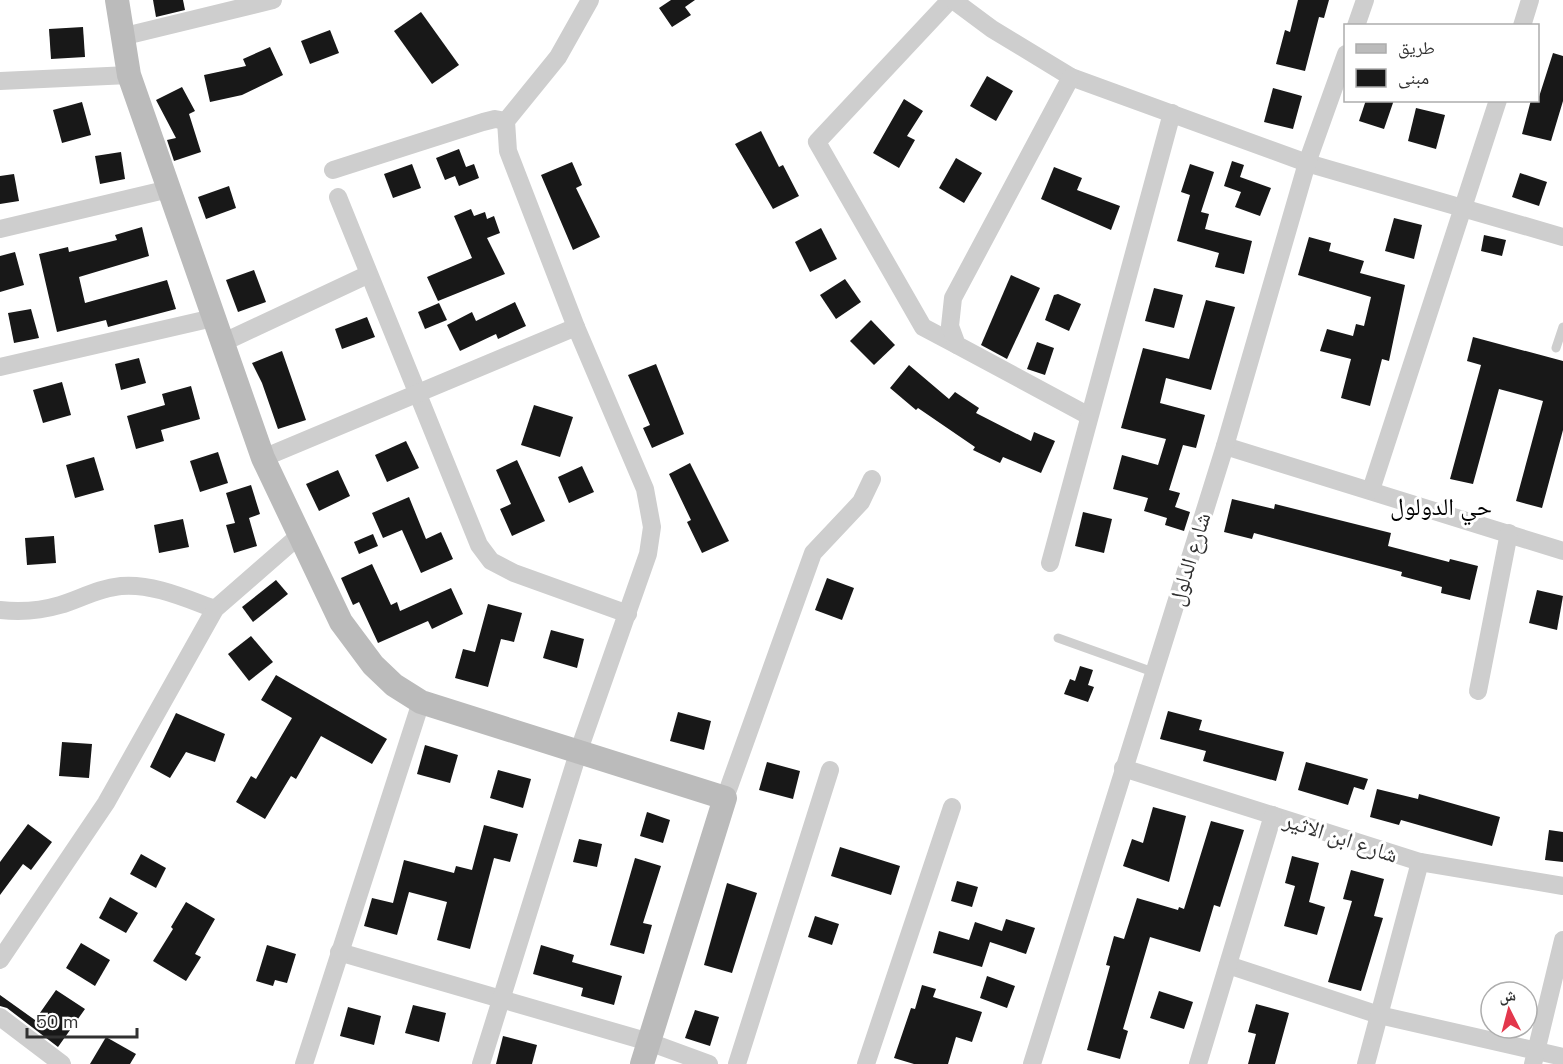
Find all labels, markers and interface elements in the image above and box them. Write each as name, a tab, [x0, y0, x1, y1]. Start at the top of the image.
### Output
legend	[1344, 24, 1539, 102]
text: طريق	[1398, 36, 1435, 59]
text: مبنى	[1398, 66, 1429, 89]
district label: حي الدولول	[1390, 491, 1492, 526]
street label: شارع الدلول	[1162, 509, 1216, 609]
street label: شارع ابن الاثير	[1279, 805, 1402, 869]
north arrow	[1479, 980, 1539, 1040]
text: ش	[1498, 984, 1517, 1007]
scale bar	[27, 1001, 136, 1039]
text: 50 m	[36, 1010, 78, 1033]

